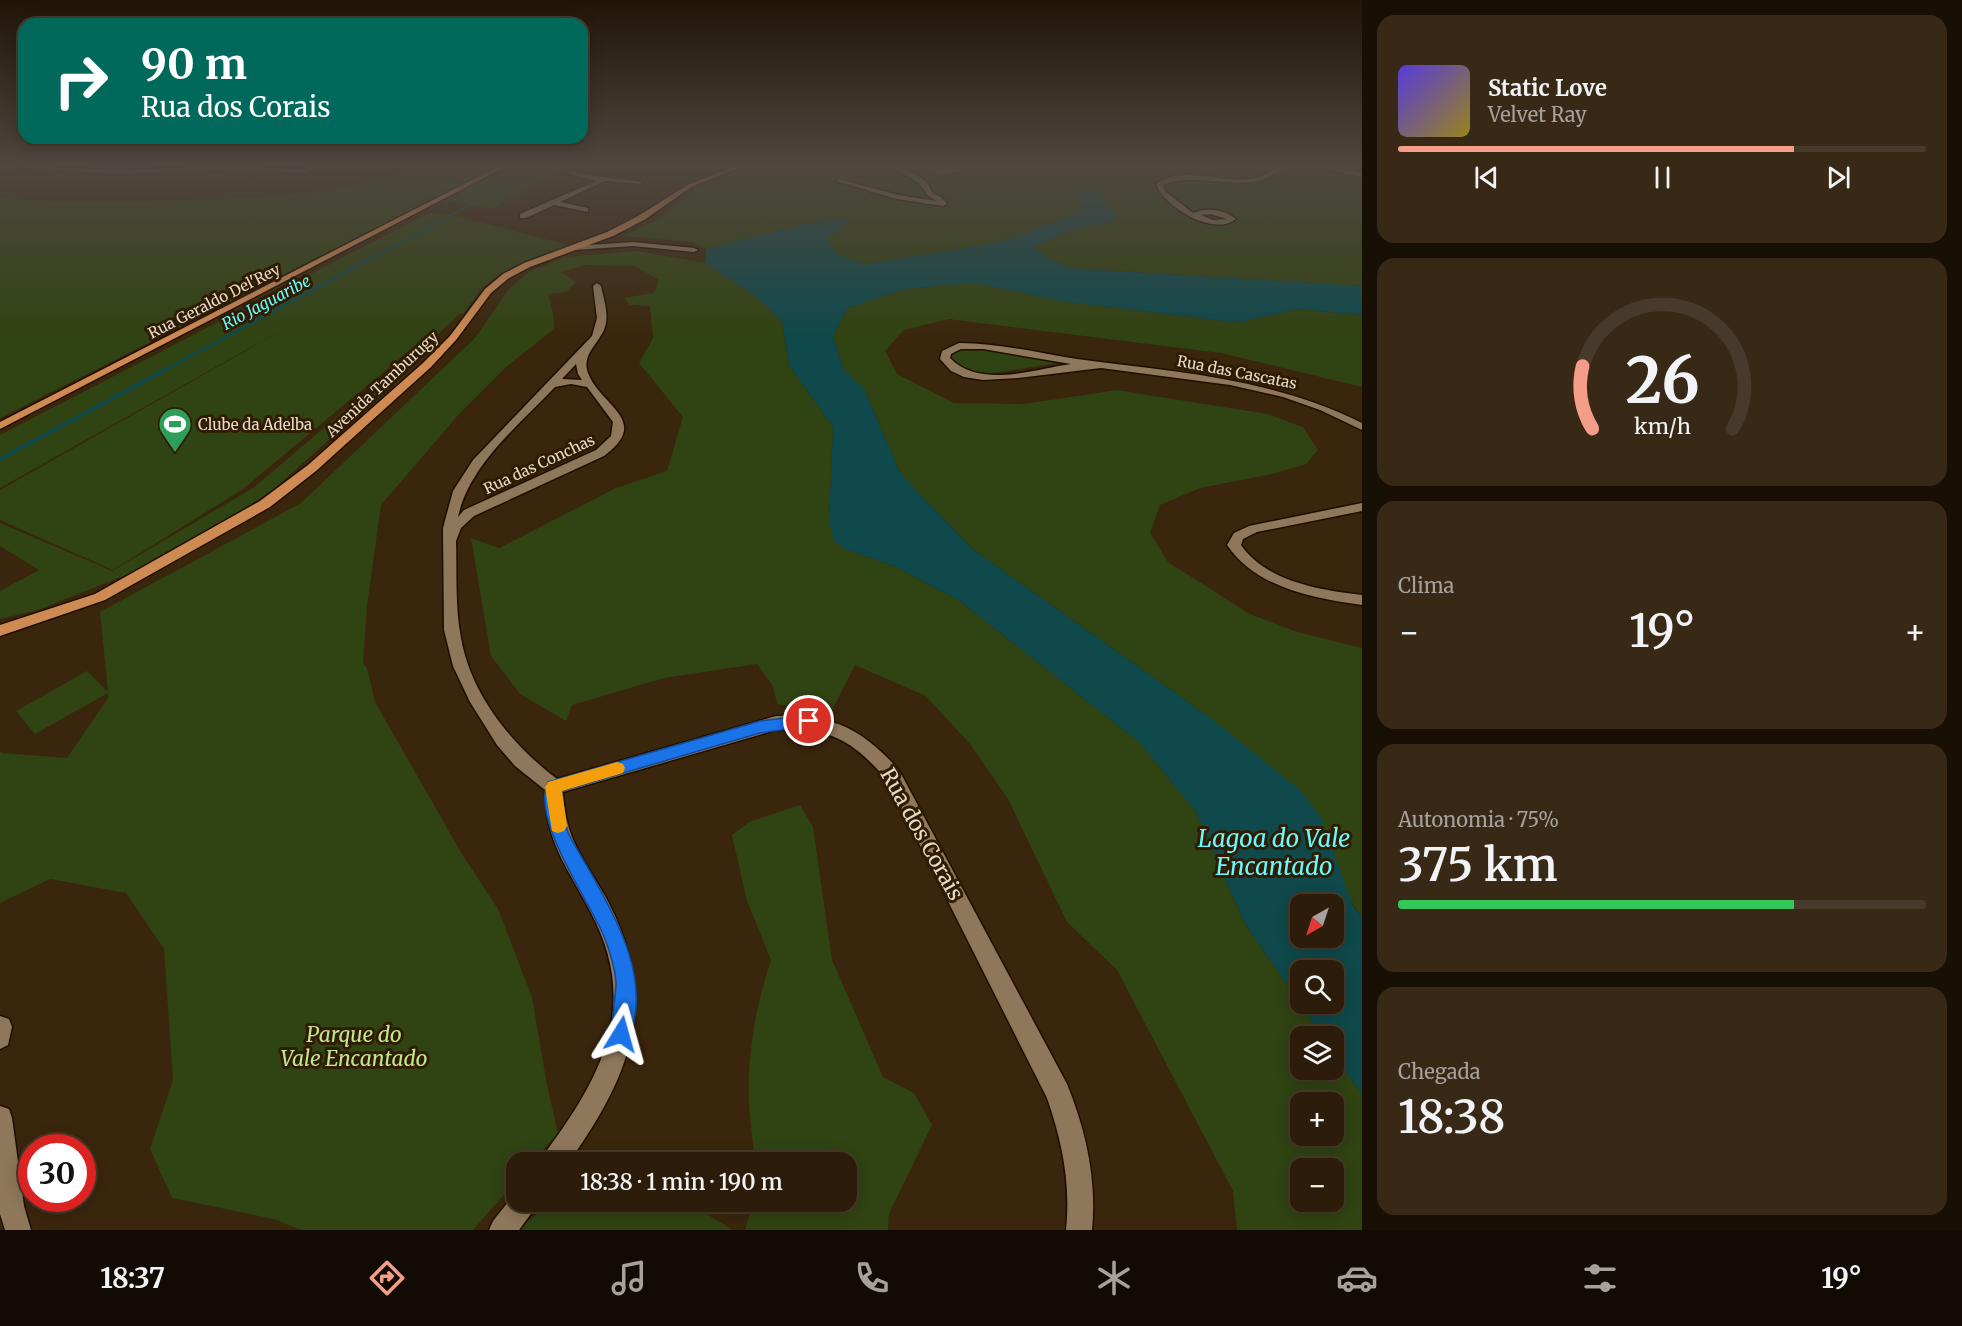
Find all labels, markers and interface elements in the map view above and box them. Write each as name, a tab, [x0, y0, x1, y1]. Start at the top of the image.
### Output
text: 90 m	[141, 38, 247, 90]
icon: right	[42, 42, 120, 120]
text: Static Love	[1488, 74, 1607, 102]
text: Rua dos Corais	[141, 90, 330, 124]
text: Velvet Ray	[1488, 102, 1587, 127]
icon: previous	[1470, 161, 1503, 194]
icon: pause	[1646, 161, 1679, 194]
icon: next	[1822, 161, 1855, 194]
street label: Rua Geraldo Del'Rey	[145, 259, 283, 343]
water label: Rio Jaguaribe	[218, 270, 314, 334]
street label: Avenida Tamburugy	[321, 327, 442, 442]
text: 26	[1625, 342, 1699, 420]
street label: Rua das Cascatas	[1175, 351, 1299, 393]
sports icon: Clube da Adelba	[157, 406, 193, 453]
text: km/h	[1634, 413, 1690, 440]
place label: Clube da Adelba	[198, 415, 312, 434]
street label: Rua das Conchas	[480, 430, 598, 498]
text: Clima	[1398, 573, 1454, 598]
text: 19°	[1629, 603, 1695, 659]
text: −	[1398, 612, 1420, 653]
text: +	[1904, 612, 1926, 653]
pin	[783, 695, 834, 746]
icon: arrive	[792, 704, 825, 737]
street label: Rua dos Corais	[874, 763, 970, 905]
text: Autonomia · 75%	[1398, 807, 1559, 832]
water label: Lagoa do Vale Encantado	[1198, 823, 1350, 882]
text: 375 km	[1398, 837, 1558, 893]
north arrow	[1290, 894, 1344, 948]
map controls	[1290, 894, 1344, 1212]
button: search	[1290, 960, 1344, 1014]
position arrow	[589, 1002, 653, 1066]
park label: Parque do Vale Encantado	[280, 1021, 428, 1072]
button: layers	[1290, 1026, 1344, 1080]
text: Chegada	[1398, 1059, 1481, 1084]
text: 18:38	[1398, 1089, 1506, 1145]
button: +	[1290, 1092, 1344, 1146]
speed limit sign: 30	[18, 1134, 96, 1212]
button: −	[1290, 1158, 1344, 1212]
text: 18:38 · 1 min · 190 m	[580, 1168, 783, 1196]
icon: directions	[366, 1257, 408, 1299]
icon: music	[608, 1257, 650, 1299]
icon: phone	[851, 1257, 893, 1299]
icon: climate	[1093, 1257, 1135, 1299]
icon: car	[1336, 1257, 1378, 1299]
icon: filters	[1579, 1257, 1621, 1299]
text: 18:37	[100, 1261, 165, 1295]
text: 19°	[1821, 1261, 1862, 1295]

